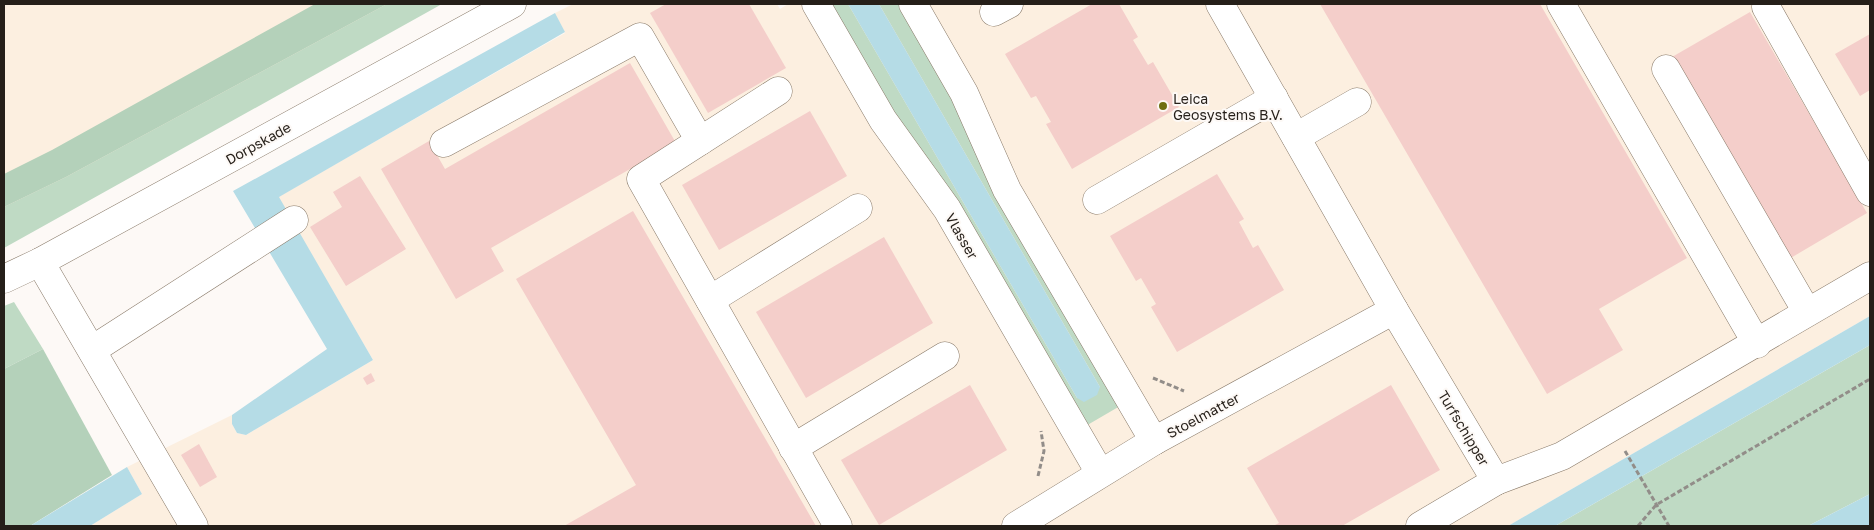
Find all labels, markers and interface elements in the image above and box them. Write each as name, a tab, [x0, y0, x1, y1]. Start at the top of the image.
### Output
place label: Leica Geosystems B.V.	[1173, 90, 1283, 123]
marker: Leica Geosystems B.V.	[1157, 100, 1169, 112]
street label: Dorpskade	[222, 118, 294, 168]
street label: Vlasser	[942, 210, 982, 262]
street label: Turfschipper	[1435, 387, 1493, 469]
street label: Stoelmatter	[1164, 388, 1243, 441]

